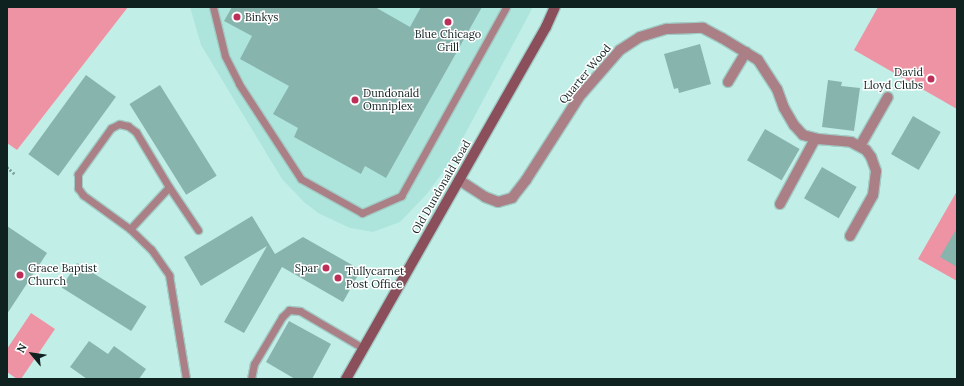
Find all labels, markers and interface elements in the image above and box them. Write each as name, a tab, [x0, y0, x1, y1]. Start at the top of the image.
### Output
place label: Binkys	[245, 10, 278, 24]
marker: Binkys	[232, 12, 242, 22]
marker: Blue Chicago Grill	[443, 17, 453, 27]
place label: Blue Chicago Grill	[415, 28, 481, 54]
street label: Quarter Wood	[556, 42, 614, 106]
place label: David Lloyd Clubs	[863, 66, 923, 92]
marker: David Lloyd Clubs	[926, 74, 936, 84]
place label: Dundonald Omniplex	[363, 87, 419, 113]
marker: Dundonald Omniplex	[350, 95, 360, 105]
street label: Old Dundonald Road	[409, 138, 473, 236]
place label: Spar	[295, 261, 318, 275]
place label: Grace Baptist Church	[28, 262, 97, 288]
marker: Spar	[321, 263, 331, 273]
place label: Tullycarnet Post Office	[346, 265, 404, 291]
marker: Grace Baptist Church	[15, 270, 25, 280]
marker: Tullycarnet Post Office	[333, 273, 343, 283]
north arrow	[12, 334, 52, 374]
text: N	[13, 341, 30, 355]

